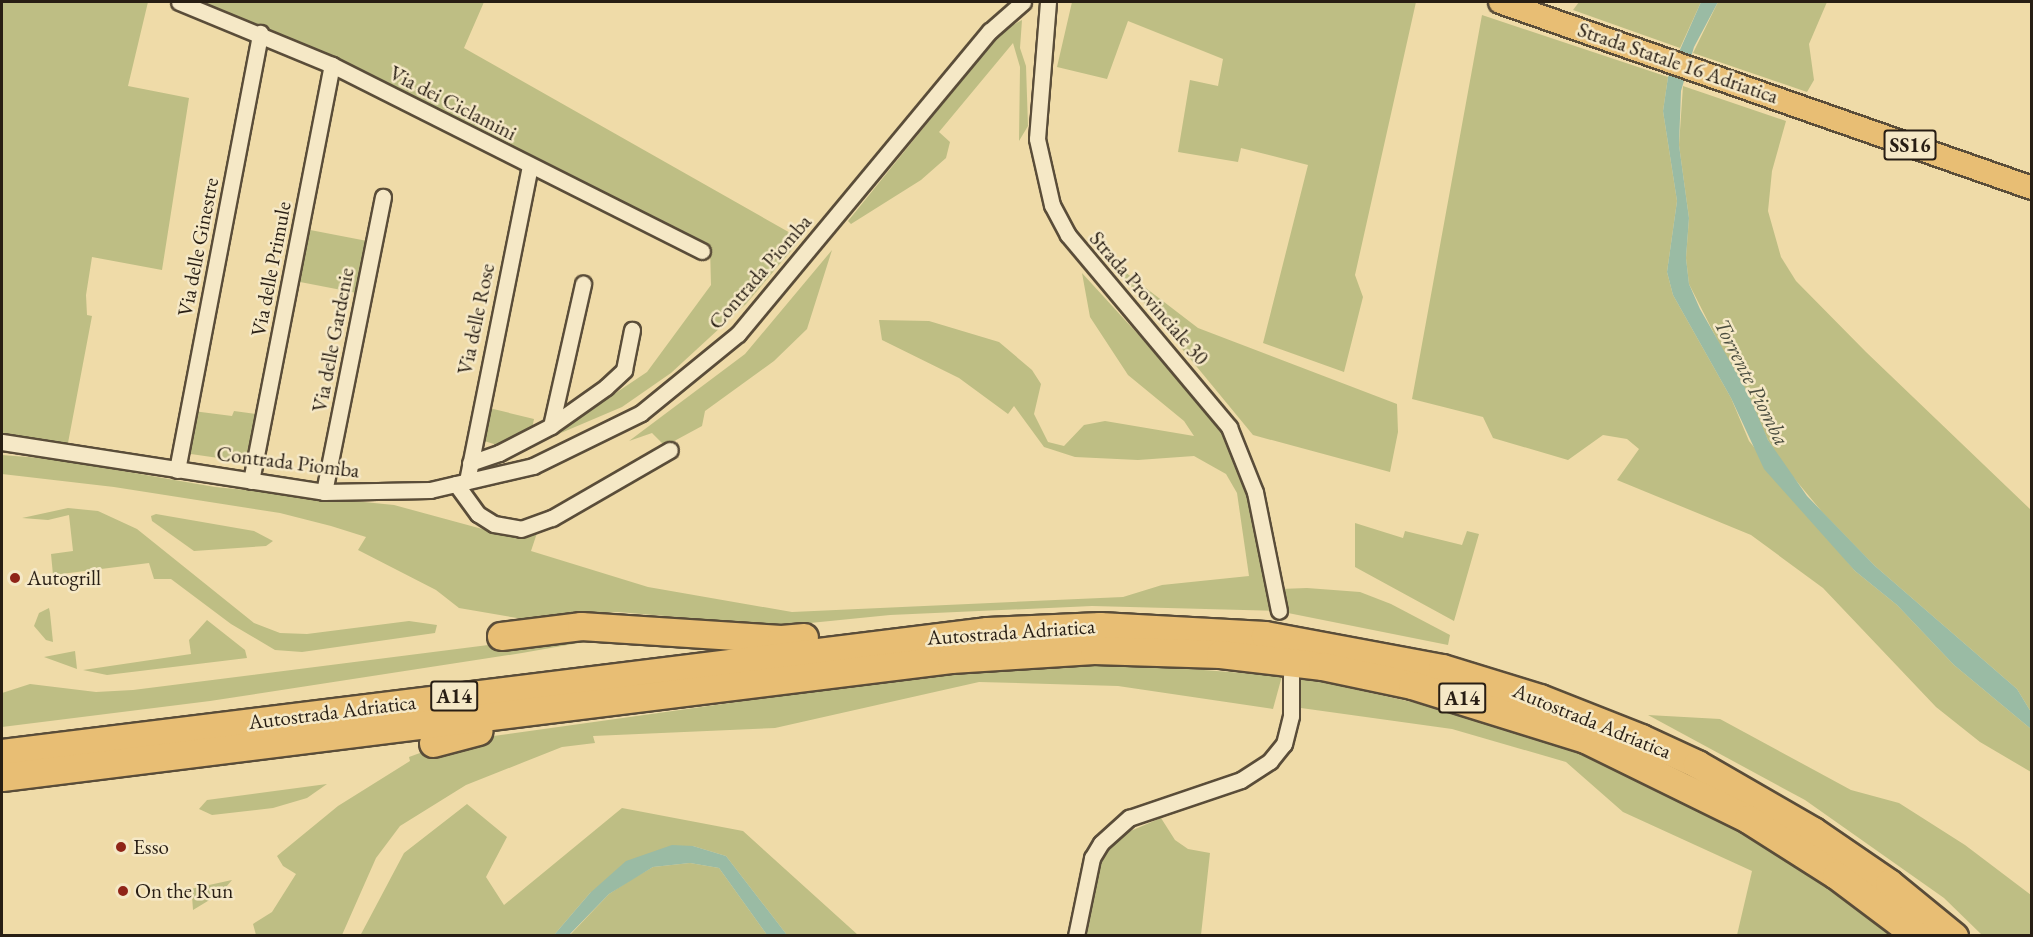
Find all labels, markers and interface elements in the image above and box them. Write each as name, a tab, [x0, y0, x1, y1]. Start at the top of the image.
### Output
street label: Strada Statale 16 Adriatica	[1574, 17, 1782, 109]
street label: Via dei Ciclamini	[385, 60, 521, 146]
road number: SS16	[1883, 128, 1937, 162]
street label: Via delle Ginestre	[172, 175, 224, 319]
street label: Via delle Primule	[246, 199, 296, 339]
street label: Contrada Piomba	[703, 209, 817, 335]
street label: Strada Provinciale 30	[1084, 226, 1214, 370]
street label: Via delle Rose	[452, 261, 500, 377]
street label: Via delle Gardenie	[307, 266, 359, 414]
water label: Torrente Piomba	[1709, 314, 1795, 450]
street label: Contrada Piomba	[215, 441, 361, 483]
place label: Autogrill	[27, 565, 101, 591]
marker: Autogrill	[8, 571, 22, 585]
street label: Autostrada Adriatica	[926, 614, 1096, 650]
street label: Autostrada Adriatica	[1509, 678, 1675, 764]
road number: A14	[430, 679, 478, 713]
road number: A14	[1438, 681, 1486, 715]
street label: Autostrada Adriatica	[247, 689, 417, 735]
place label: Esso	[133, 834, 169, 860]
marker: Esso	[114, 840, 128, 854]
place label: On the Run	[135, 878, 233, 904]
marker: On the Run	[116, 884, 130, 898]

